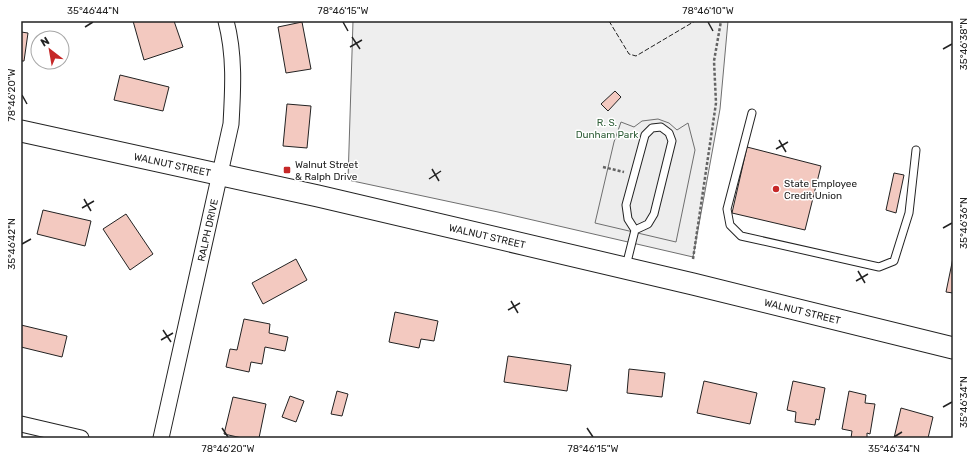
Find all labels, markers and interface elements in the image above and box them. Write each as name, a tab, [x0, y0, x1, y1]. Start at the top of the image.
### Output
text: 35°46'44"N	[67, 5, 119, 17]
text: 78°46'15"W	[318, 5, 368, 17]
text: 78°46'10"W	[682, 5, 734, 17]
text: 35°46'38"N	[958, 18, 970, 70]
north arrow	[30, 30, 70, 70]
text: N	[38, 34, 52, 49]
text: 78°46'20"W	[6, 69, 18, 121]
park label: R. S. Dunham Park	[576, 117, 639, 141]
street label: WALNUT STREET	[133, 151, 212, 179]
place label: Walnut Street & Ralph Drive	[295, 159, 358, 183]
marker: Walnut Street & Ralph Drive	[282, 165, 292, 175]
place label: State Employee Credit Union	[784, 178, 857, 202]
marker: State Employee Credit Union	[771, 184, 781, 194]
text: 35°46'36"N	[958, 197, 970, 249]
street label: RALPH DRIVE	[196, 198, 221, 263]
text: 35°46'42"N	[6, 218, 18, 270]
street label: WALNUT STREET	[448, 222, 527, 252]
street label: WALNUT STREET	[763, 297, 842, 327]
text: 35°46'34"N	[958, 376, 970, 428]
text: 78°46'20"W	[202, 443, 254, 455]
text: 78°46'15"W	[568, 443, 618, 455]
text: 35°46'34"N	[868, 443, 920, 455]

